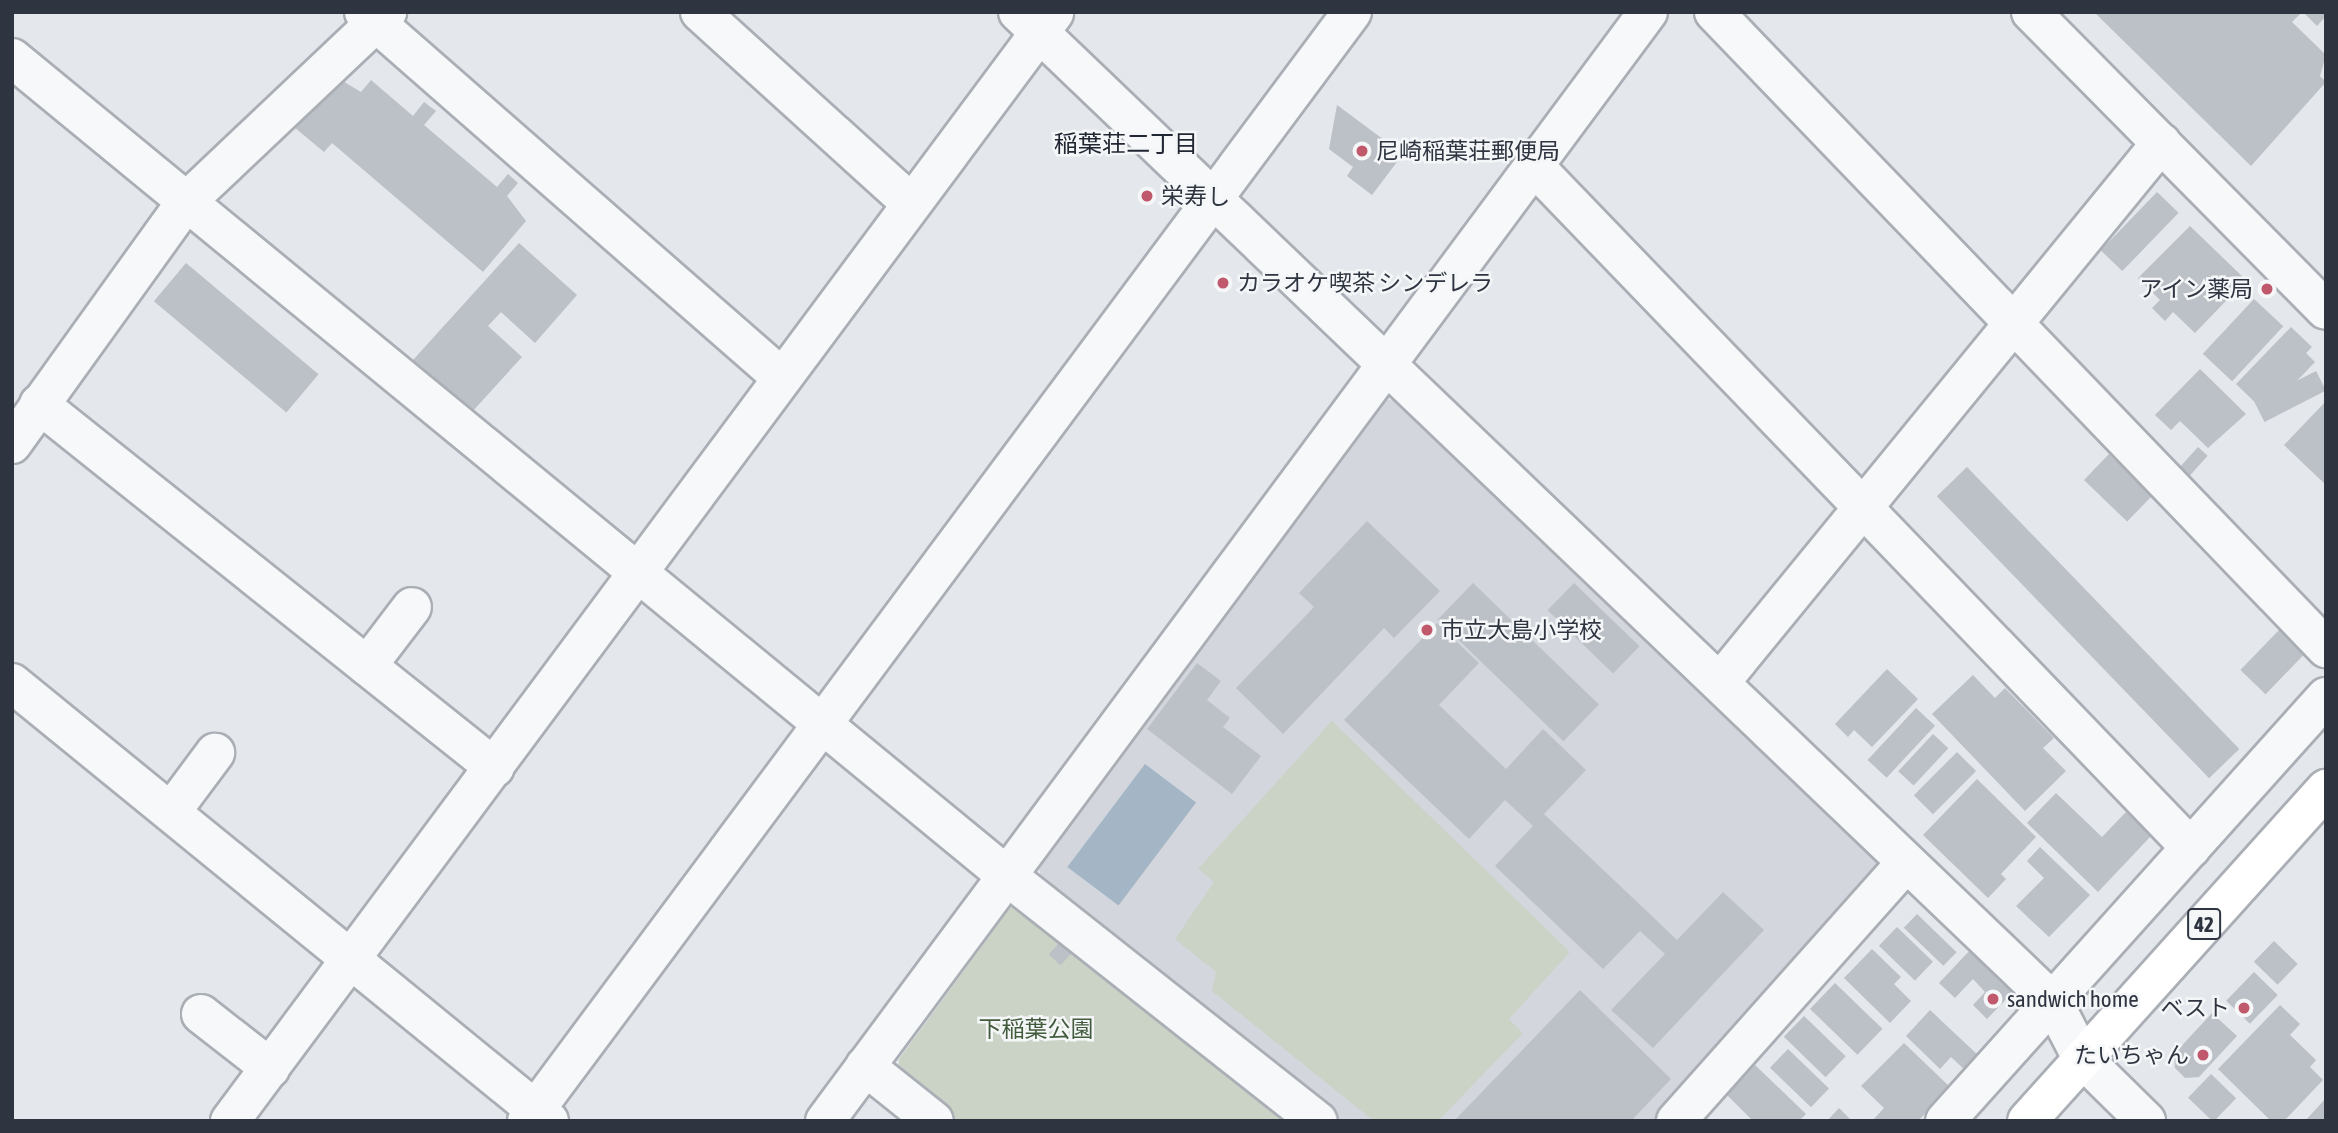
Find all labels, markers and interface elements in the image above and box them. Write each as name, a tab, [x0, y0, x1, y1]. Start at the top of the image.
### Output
district label: 稲葉荘二丁目	[1054, 130, 1198, 158]
place label: 尼崎稲葉荘郵便局	[1376, 137, 1560, 165]
marker: 尼崎稲葉荘郵便局	[1354, 143, 1370, 159]
place label: 栄寿し	[1161, 182, 1230, 210]
marker: 栄寿し	[1139, 188, 1155, 204]
place label: カラオケ喫茶 シンデレラ	[1237, 269, 1493, 297]
marker: カラオケ喫茶 シンデレラ	[1215, 275, 1231, 291]
place label: アイン薬局	[2138, 275, 2253, 303]
marker: アイン薬局	[2259, 281, 2275, 297]
place label: 市立大島小学校	[1441, 616, 1602, 644]
marker: 市立大島小学校	[1419, 622, 1435, 638]
road number: 42	[2186, 906, 2222, 942]
place label: sandwich home	[2007, 985, 2139, 1013]
marker: sandwich home	[1985, 991, 2001, 1007]
place label: ベスト	[2161, 994, 2230, 1022]
marker: ベスト	[2236, 1000, 2252, 1016]
park label: 下稲葉公園	[979, 1015, 1093, 1043]
place label: たいちゃん	[2074, 1041, 2189, 1069]
marker: たいちゃん	[2195, 1047, 2211, 1063]

